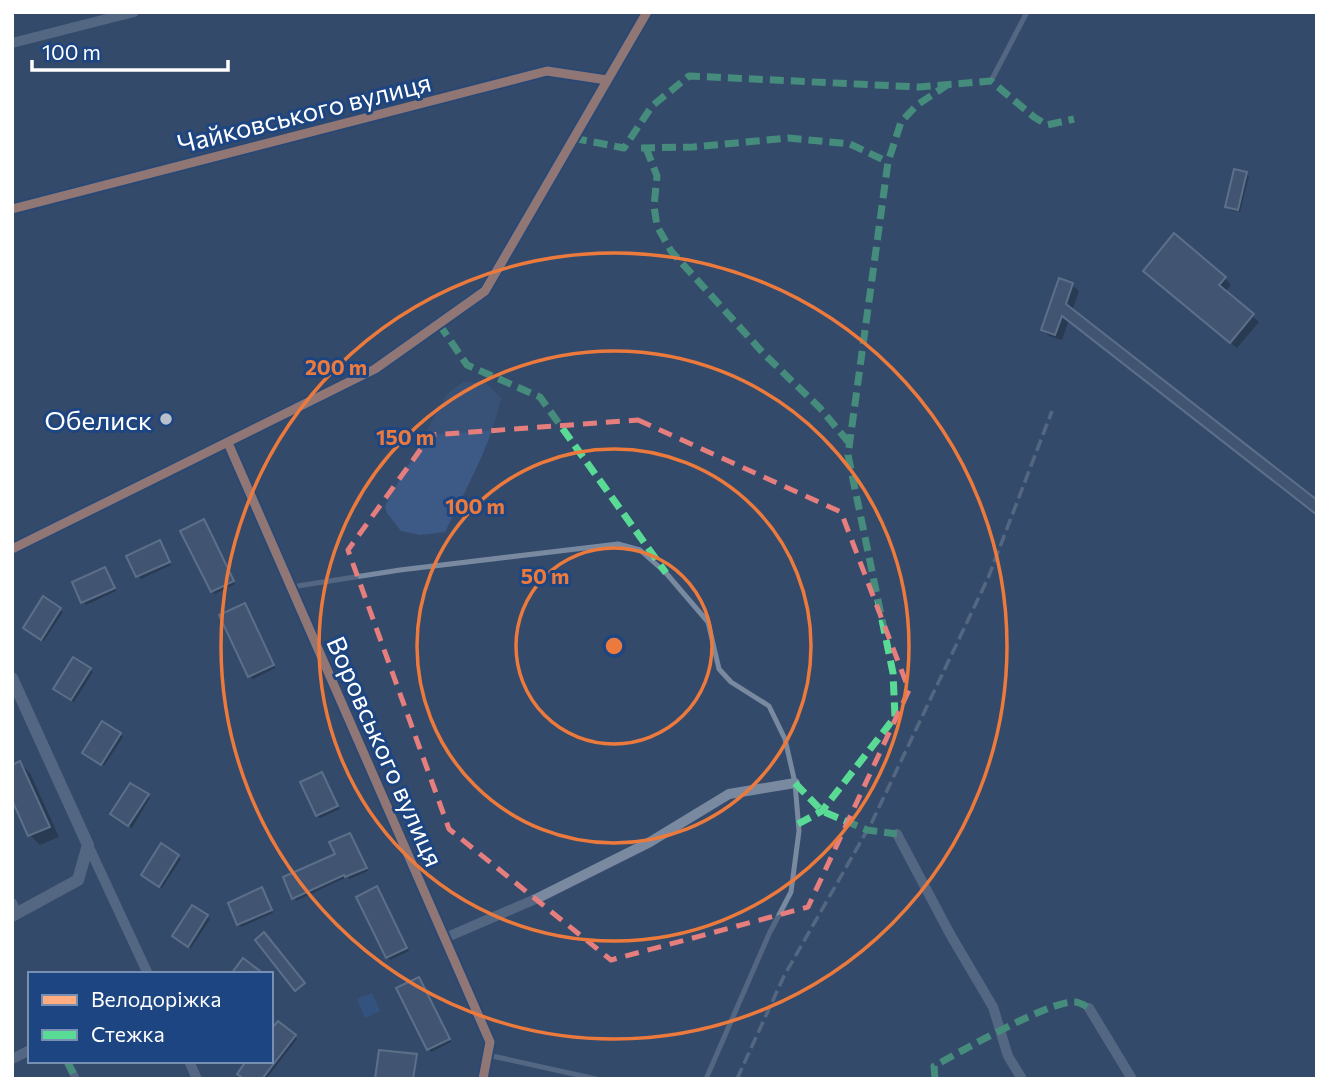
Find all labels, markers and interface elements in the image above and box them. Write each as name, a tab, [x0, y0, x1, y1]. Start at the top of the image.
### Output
scale bar	[32, 28, 228, 72]
text: 100 m	[42, 39, 101, 64]
street label: Чайковського вулиця	[174, 65, 434, 159]
text: 200 m	[305, 354, 367, 379]
place label: Обелиск	[45, 404, 152, 435]
marker: Обелиск	[158, 411, 174, 427]
text: 150 m	[376, 424, 434, 449]
text: 100 m	[445, 493, 505, 518]
text: 50 m	[521, 563, 569, 588]
street label: Воровського вулиця	[321, 631, 451, 871]
centre of rings	[602, 634, 626, 658]
legend	[28, 972, 273, 1063]
text: Велодоріжка	[91, 986, 221, 1011]
text: Стежка	[91, 1021, 165, 1046]

